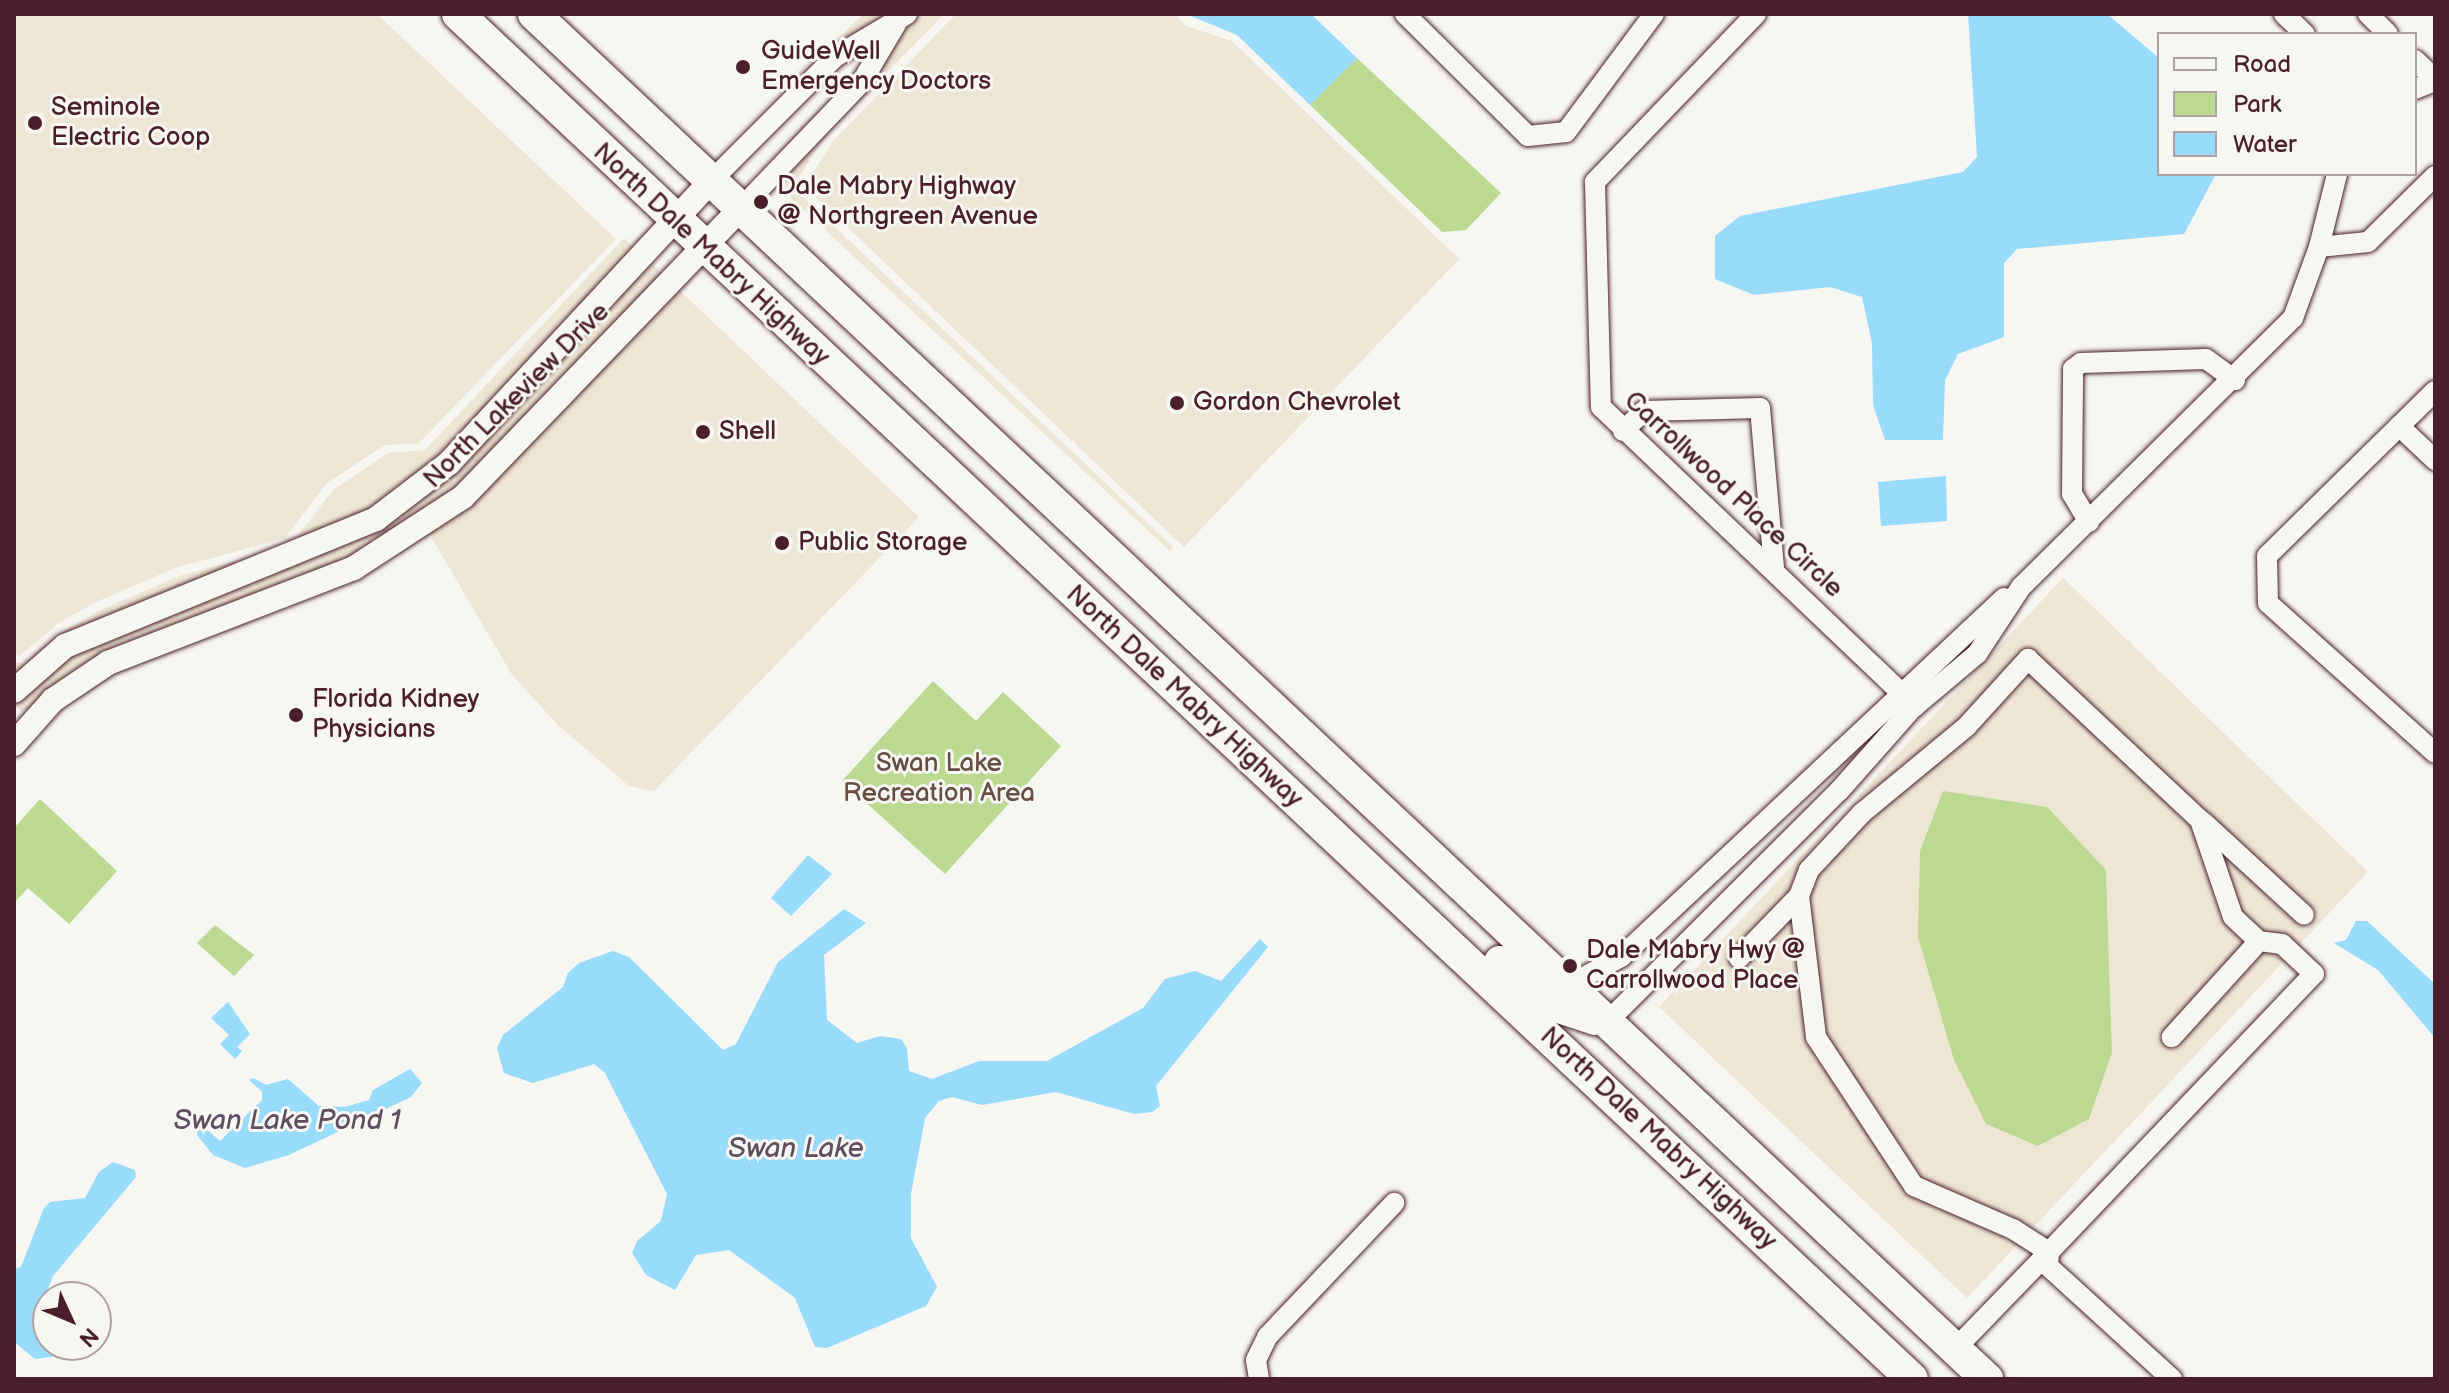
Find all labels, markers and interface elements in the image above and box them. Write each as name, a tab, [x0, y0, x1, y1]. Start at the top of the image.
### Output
legend	[2157, 32, 2417, 176]
place label: GuideWell Emergency Doctors	[761, 36, 993, 98]
text: Road	[2233, 50, 2291, 79]
marker: GuideWell Emergency Doctors	[732, 56, 754, 78]
text: Park	[2233, 90, 2281, 119]
place label: Seminole Electric Coop	[51, 92, 210, 154]
marker: Seminole Electric Coop	[26, 114, 44, 132]
text: Water	[2233, 130, 2297, 159]
street label: North Dale Mabry Highway	[586, 137, 836, 373]
place label: Dale Mabry Highway @ Northgreen Avenue	[777, 171, 1038, 232]
marker: Dale Mabry Highway @ Northgreen Avenue	[752, 193, 770, 211]
street label: North Lakeview Drive	[418, 297, 616, 495]
street label: Carrollwood Place Circle	[1617, 385, 1849, 605]
place label: Gordon Chevrolet	[1193, 387, 1401, 419]
marker: Gordon Chevrolet	[1168, 394, 1186, 412]
place label: Shell	[719, 416, 776, 448]
marker: Shell	[694, 423, 712, 441]
place label: Public Storage	[798, 527, 968, 559]
marker: Public Storage	[773, 534, 791, 552]
street label: North Dale Mabry Highway	[1059, 579, 1309, 815]
place label: Florida Kidney Physicians	[312, 684, 479, 746]
marker: Florida Kidney Physicians	[287, 706, 305, 724]
park label: Swan Lake Recreation Area	[843, 748, 1035, 810]
place label: Dale Mabry Hwy @ Carrollwood Place	[1586, 935, 1809, 996]
marker: Dale Mabry Hwy @ Carrollwood Place	[1561, 957, 1579, 975]
street label: North Dale Mabry Highway	[1533, 1021, 1783, 1257]
water label: Swan Lake Pond 1	[174, 1104, 400, 1138]
water label: Swan Lake	[728, 1132, 864, 1166]
north arrow	[32, 1281, 112, 1361]
text: N	[73, 1321, 104, 1352]

